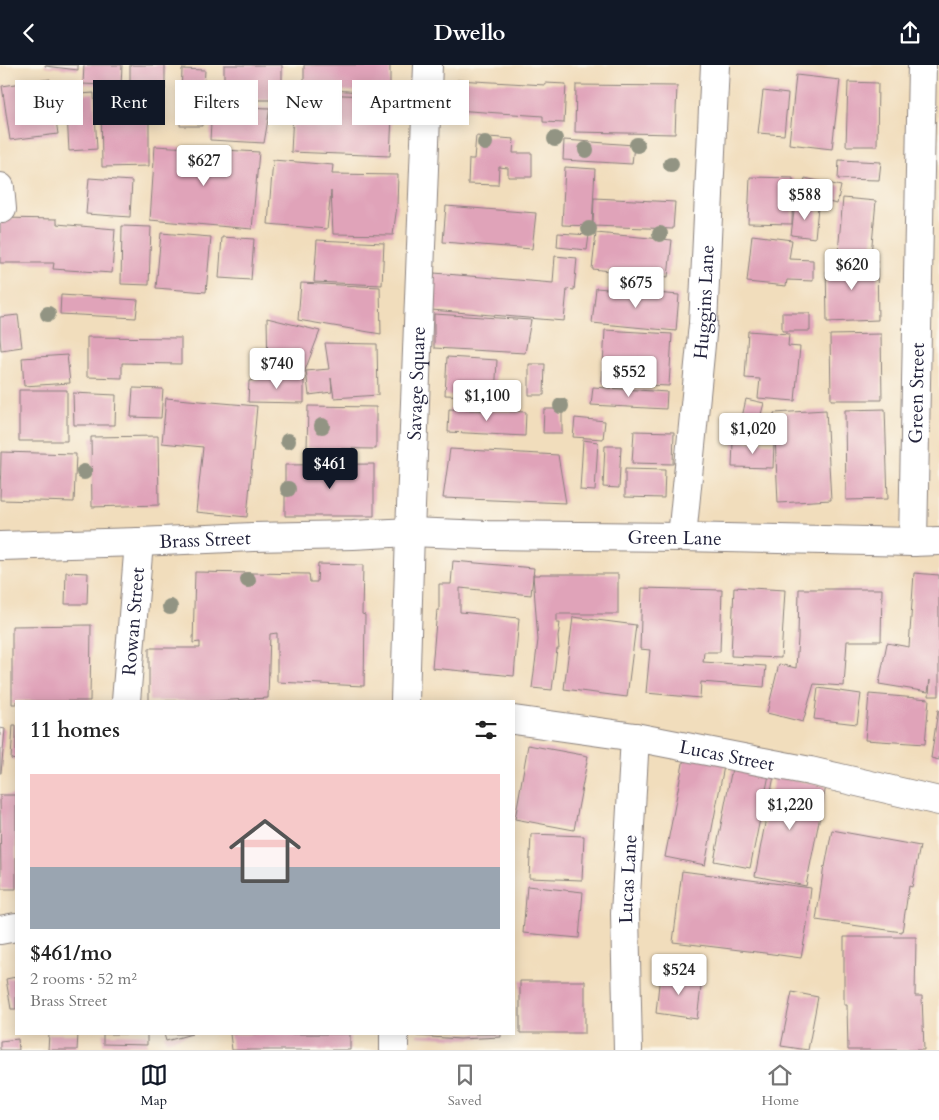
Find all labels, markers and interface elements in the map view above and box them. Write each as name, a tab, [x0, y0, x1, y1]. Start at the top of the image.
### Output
text: Dwello	[434, 18, 505, 48]
icon: back	[15, 19, 43, 47]
icon: share	[896, 19, 924, 47]
chip: Buy	[15, 80, 83, 125]
chip: Rent	[93, 80, 165, 125]
chip: Filters	[175, 80, 258, 125]
chip: New	[268, 80, 342, 125]
chip: Apartment	[352, 80, 469, 125]
pin: $627	[174, 145, 234, 187]
text: $627	[188, 150, 220, 172]
pin: $588	[775, 179, 835, 221]
text: $588	[789, 184, 821, 206]
street label: Huggins Lane	[688, 244, 721, 360]
pin: $620	[822, 249, 882, 291]
text: $620	[836, 254, 868, 276]
pin: $675	[606, 267, 666, 309]
text: $675	[620, 272, 652, 294]
street label: Savage Square	[402, 326, 432, 441]
street label: Green Street	[903, 342, 931, 444]
pin: $740	[247, 347, 307, 390]
text: $740	[261, 353, 293, 375]
pin: $552	[599, 355, 659, 398]
text: $552	[613, 361, 645, 383]
pin: $1,100	[446, 379, 528, 422]
text: $1,100	[464, 385, 510, 407]
pin: $1,020	[712, 413, 794, 455]
text: $1,020	[730, 418, 776, 440]
pin: $461	[300, 447, 360, 490]
text: $461	[314, 453, 346, 475]
street label: Green Lane	[627, 524, 722, 552]
street label: Brass Street	[159, 525, 251, 555]
street label: Rowan Street	[116, 566, 151, 677]
text: 11 homes	[30, 716, 120, 745]
icon: filters	[472, 716, 500, 744]
street label: Lucas Street	[677, 734, 777, 778]
pin: $1,220	[749, 789, 831, 831]
text: $1,220	[767, 794, 813, 816]
icon: home	[220, 806, 310, 896]
street label: Lucas Lane	[613, 834, 643, 924]
text: $461/mo	[30, 939, 112, 968]
pin: $524	[649, 953, 709, 996]
text: $524	[663, 959, 695, 981]
text: 2 rooms · 52 m²	[30, 968, 137, 990]
text: Brass Street	[30, 990, 107, 1012]
tab: Map	[140, 1061, 168, 1110]
tab: Saved	[448, 1061, 482, 1110]
tab: Home	[762, 1061, 799, 1110]

